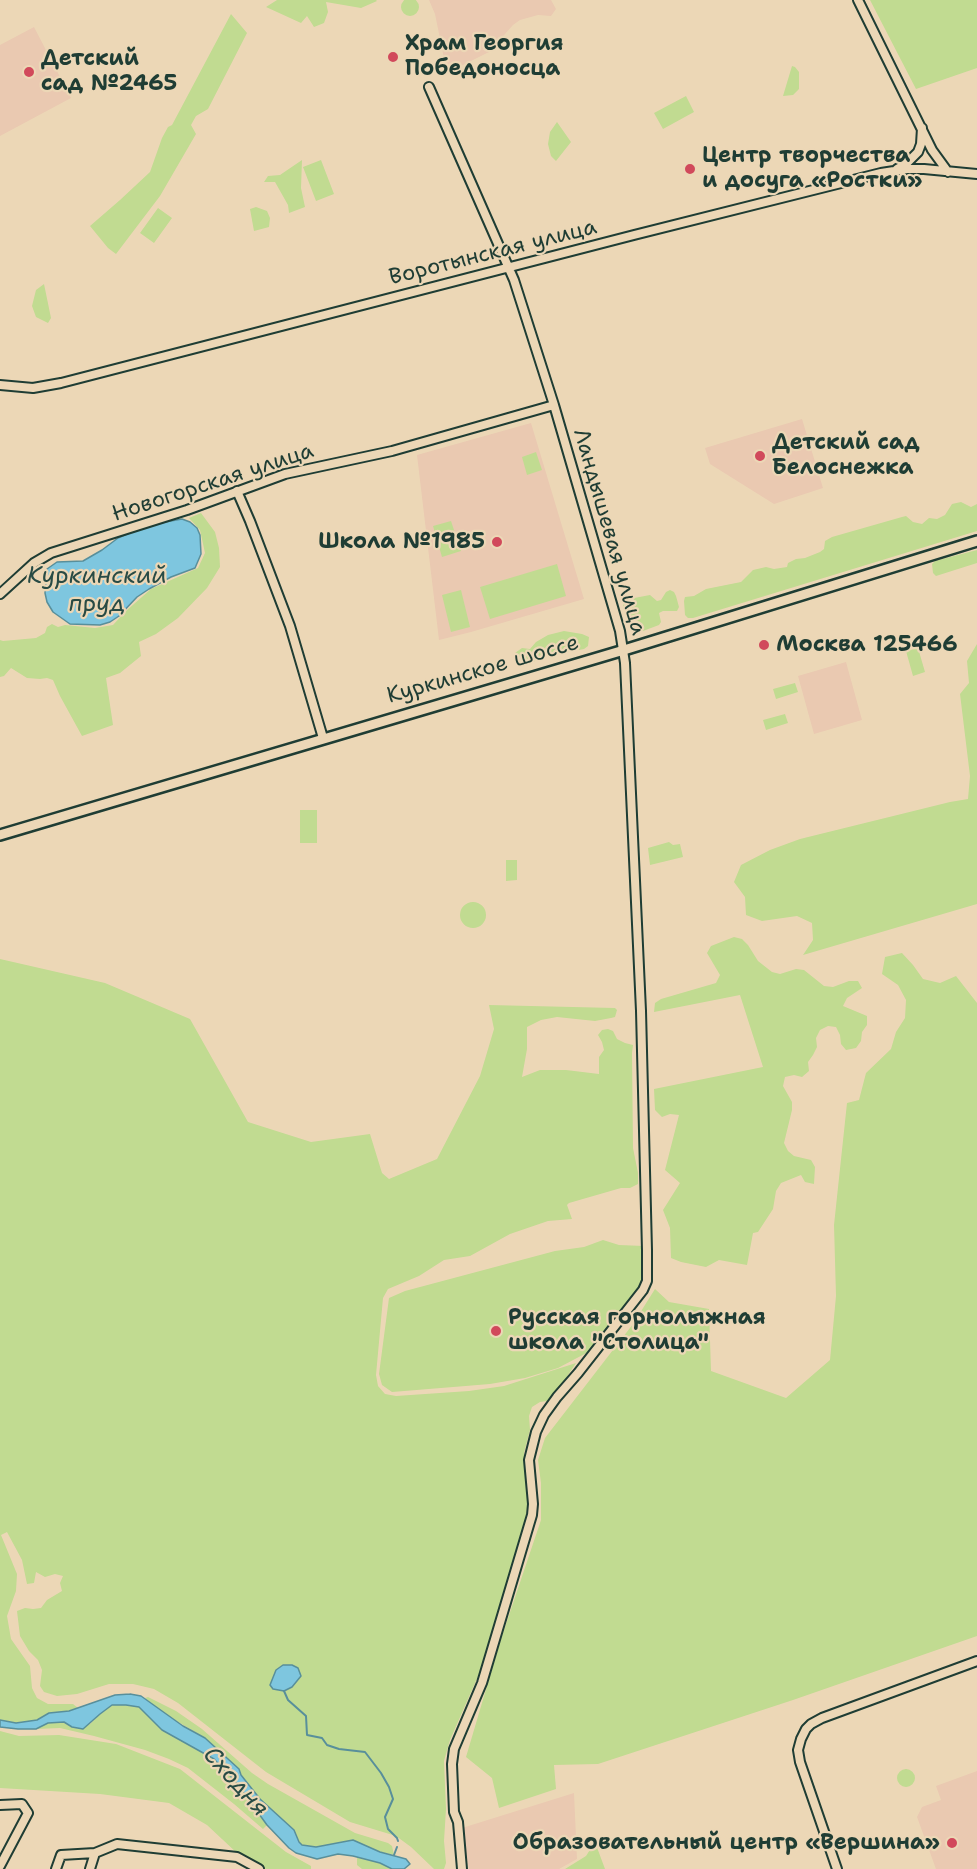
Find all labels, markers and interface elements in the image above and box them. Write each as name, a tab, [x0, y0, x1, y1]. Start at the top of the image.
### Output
place label: Храм Георгия Победоносца	[405, 31, 563, 82]
place label: Детский сад №2465	[41, 46, 177, 98]
marker: Храм Георгия Победоносца	[386, 50, 400, 64]
marker: Детский сад №2465	[22, 65, 36, 79]
place label: Центр творчества и досуга «Ростки»	[702, 143, 922, 194]
marker: Центр творчества и досуга «Ростки»	[683, 162, 697, 176]
street label: Воротынская улица	[386, 214, 600, 292]
street label: Ландышевая улица	[567, 426, 651, 638]
place label: Детский сад Белоснежка	[772, 430, 920, 482]
street label: Новогорская улица	[109, 438, 317, 528]
marker: Детский сад Белоснежка	[753, 449, 767, 463]
place label: Школа №1985	[318, 529, 485, 555]
marker: Школа №1985	[490, 535, 504, 549]
water label: Куркинский пруд	[27, 563, 167, 619]
street label: Куркинское шоссе	[384, 630, 582, 710]
place label: Москва 125466	[776, 632, 958, 658]
marker: Москва 125466	[757, 638, 771, 652]
place label: Русская горнолыжная школа "Столица"	[508, 1305, 766, 1356]
marker: Русская горнолыжная школа "Столица"	[489, 1324, 503, 1338]
water label: Сходня	[196, 1741, 274, 1823]
place label: Образовательный центр «Вершина»	[513, 1830, 940, 1856]
marker: Образовательный центр «Вершина»	[945, 1836, 959, 1850]

